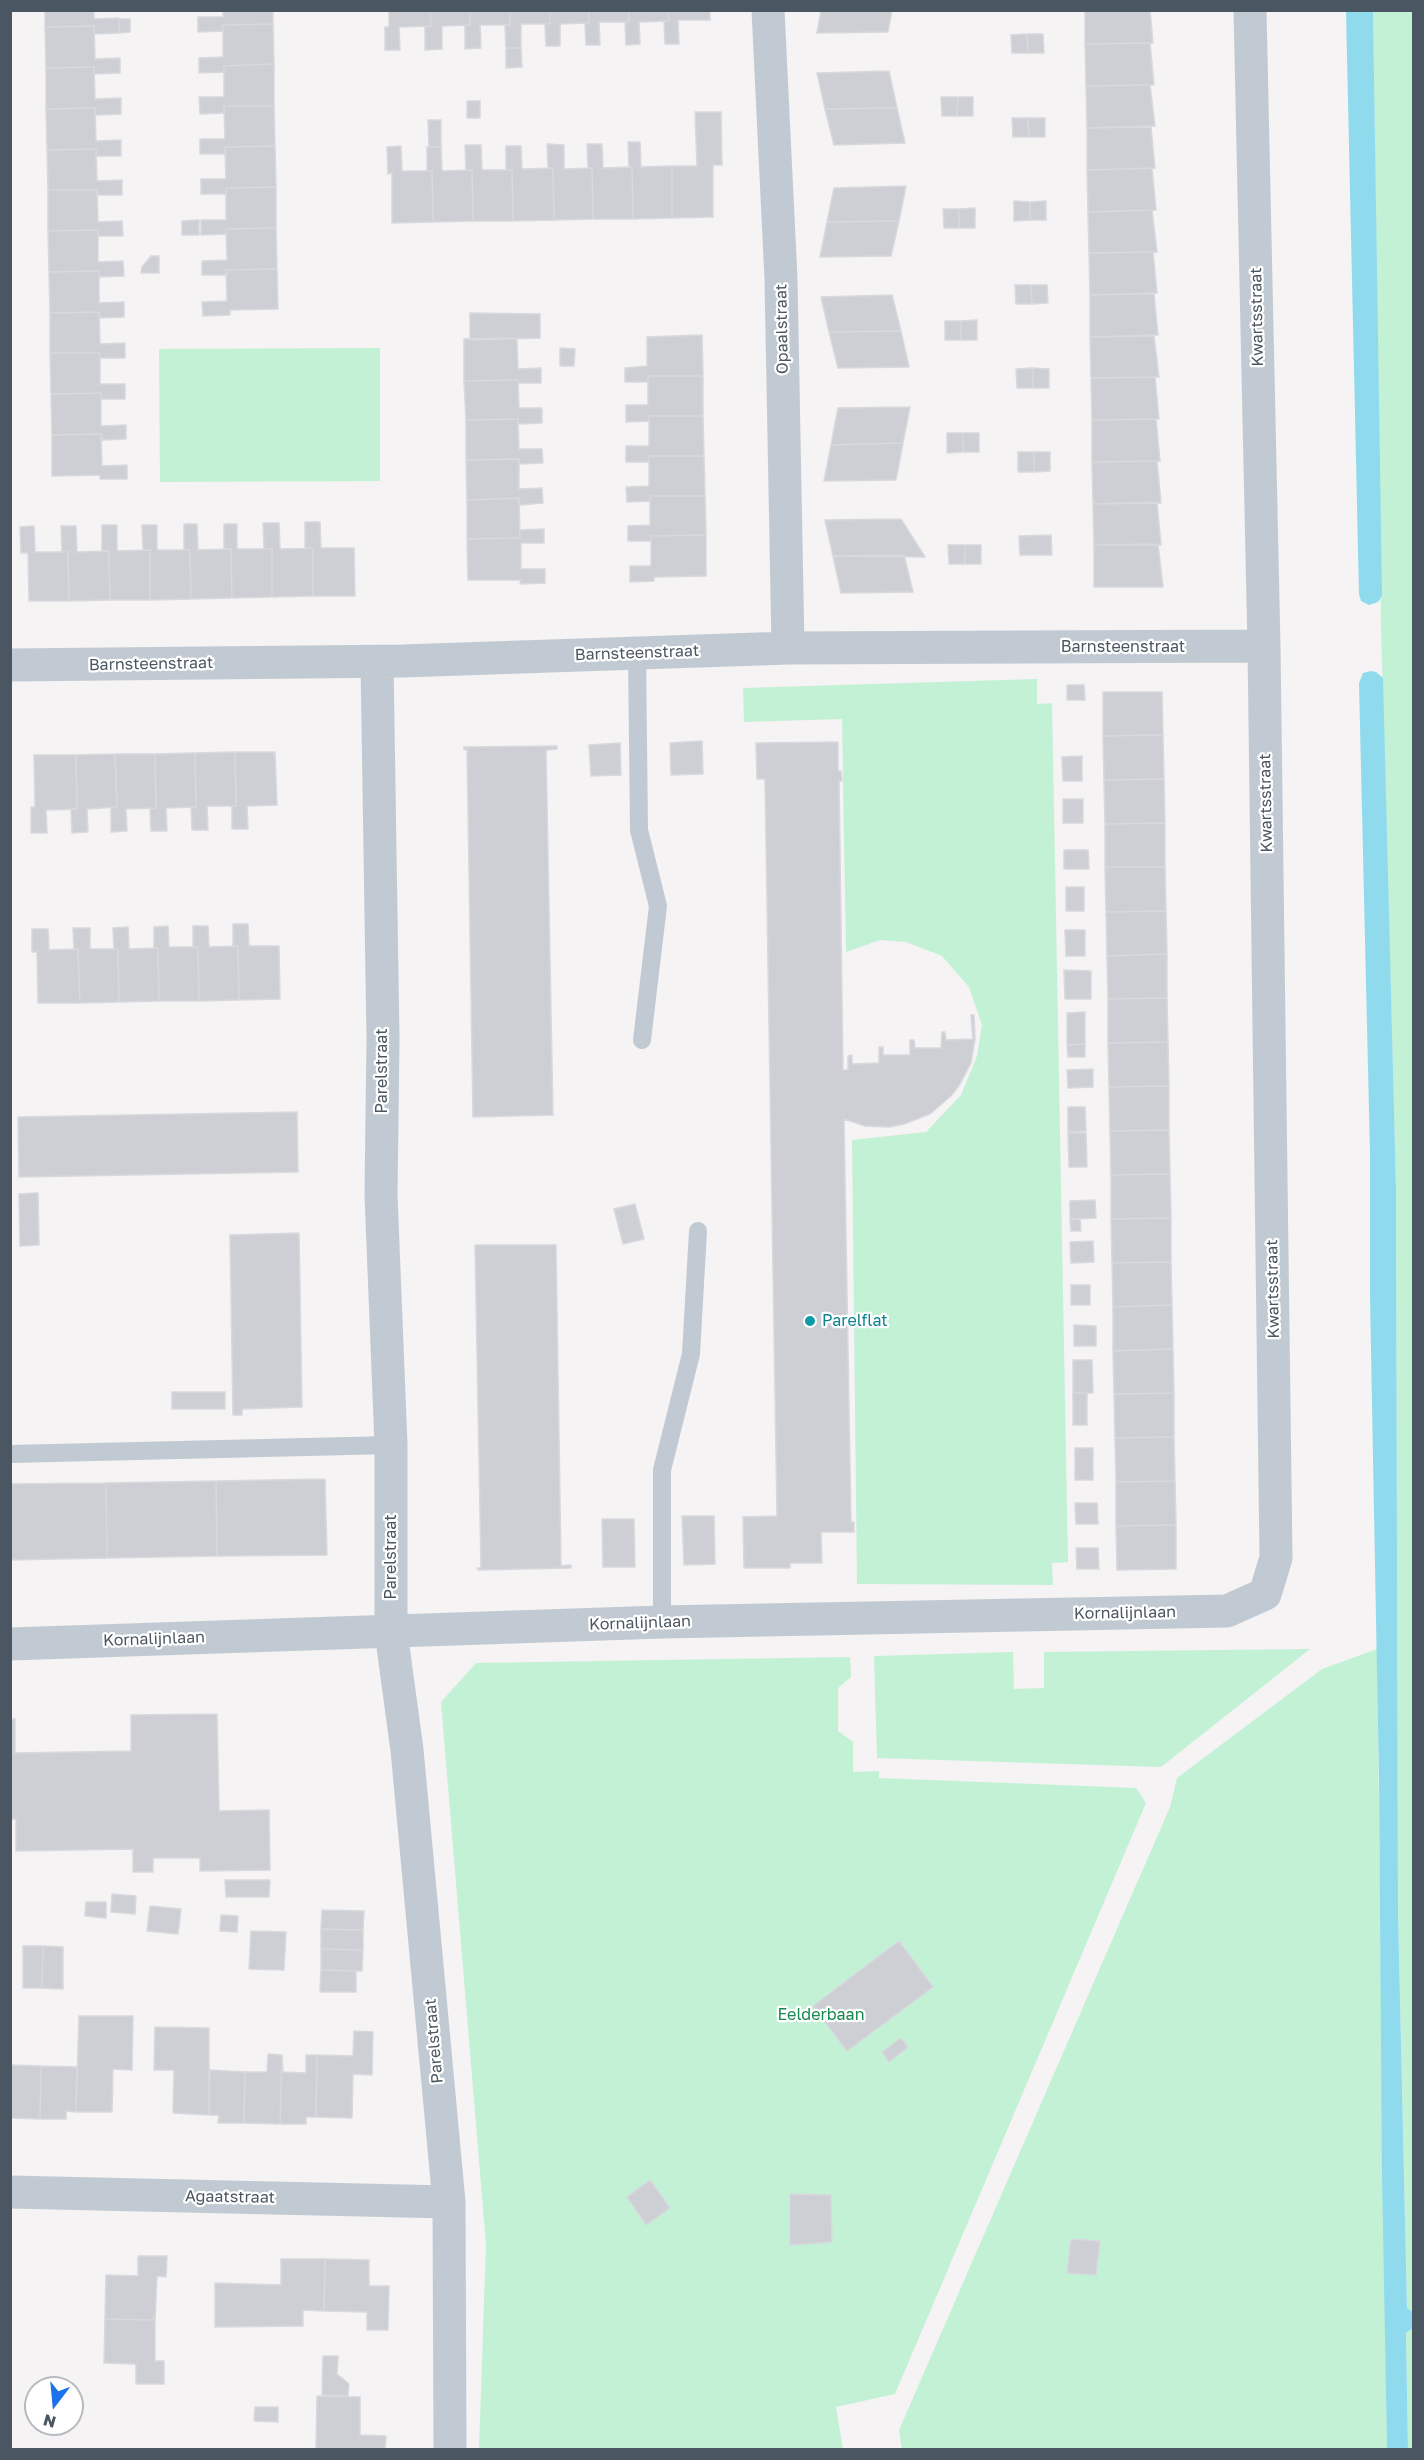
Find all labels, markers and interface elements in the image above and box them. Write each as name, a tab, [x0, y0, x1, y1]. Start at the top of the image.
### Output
street label: Kwartsstraat	[1247, 267, 1267, 367]
street label: Opaalstraat	[772, 284, 792, 374]
street label: Barnsteenstraat	[1061, 637, 1185, 657]
street label: Barnsteenstraat	[575, 641, 699, 665]
street label: Barnsteenstraat	[89, 653, 213, 675]
street label: Kwartsstraat	[1256, 753, 1276, 853]
street label: Parelstraat	[372, 1028, 392, 1114]
street label: Kwartsstraat	[1263, 1239, 1283, 1339]
place label: Parelflat	[822, 1311, 888, 1331]
marker: Parelflat	[803, 1314, 817, 1328]
street label: Parelstraat	[381, 1514, 401, 1600]
street label: Kornalijnlaan	[1074, 1603, 1176, 1623]
street label: Kornalijnlaan	[589, 1612, 691, 1634]
street label: Kornalijnlaan	[103, 1628, 205, 1650]
street label: Parelstraat	[421, 1998, 447, 2084]
park label: Eelderbaan	[778, 2005, 864, 2025]
street label: Agaatstraat	[185, 2187, 275, 2207]
north arrow	[24, 2376, 84, 2436]
text: N	[41, 2410, 58, 2433]

